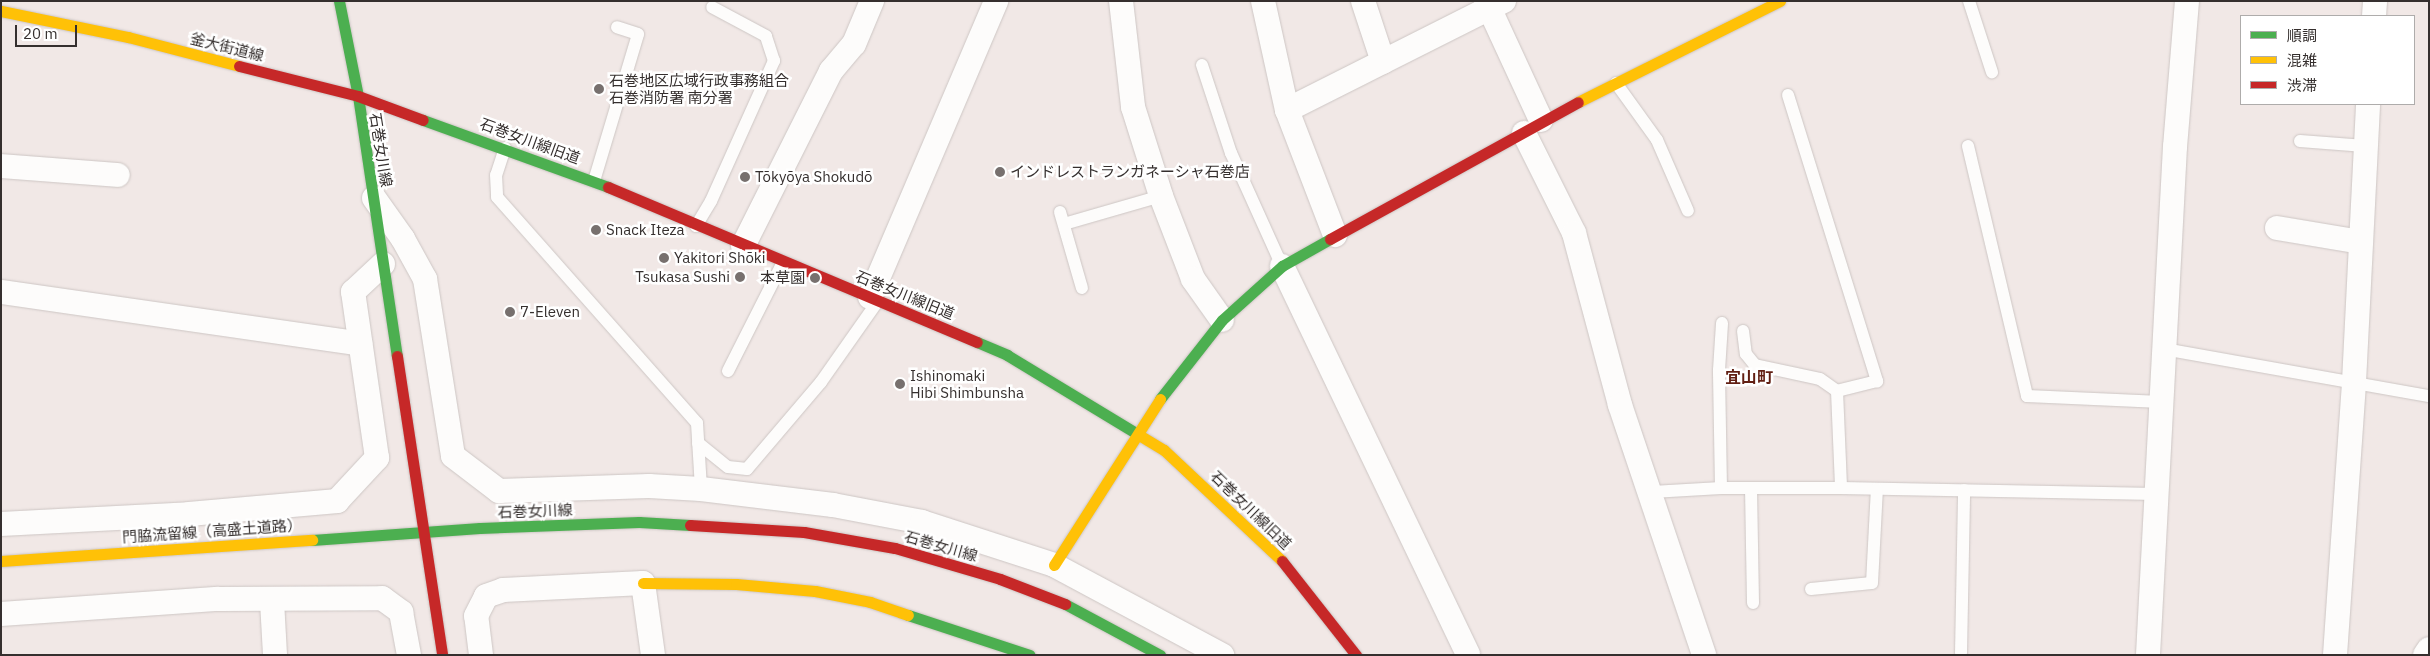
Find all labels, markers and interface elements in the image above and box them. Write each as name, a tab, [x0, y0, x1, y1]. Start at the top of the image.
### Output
scale bar	[18, 15, 80, 47]
legend	[2240, 15, 2415, 105]
text: 20 m	[23, 24, 58, 43]
text: 順調	[2287, 26, 2317, 45]
street label: 釜大街道線	[188, 29, 266, 65]
text: 混雑	[2287, 51, 2317, 70]
place label: 石巻地区広域行政事務組合 石巻消防署 南分署	[609, 71, 789, 106]
text: 渋滞	[2287, 76, 2317, 95]
marker: 石巻地区広域行政事務組合 石巻消防署 南分署	[593, 83, 605, 95]
street label: 石巻女川線	[366, 112, 396, 188]
street label: 石巻女川線旧道	[478, 115, 582, 167]
place label: インドレストランガネーシャ石巻店	[1010, 163, 1250, 181]
marker: インドレストランガネーシャ石巻店	[994, 166, 1006, 178]
place label: Tōkyōya Shokudō	[755, 168, 872, 186]
marker: Tōkyōya Shokudō	[739, 171, 751, 183]
place label: Snack Iteza	[606, 221, 685, 239]
marker: Snack Iteza	[590, 224, 602, 236]
place label: Yakitori Shōki	[674, 249, 765, 267]
marker: Yakitori Shōki	[658, 252, 670, 264]
street label: 石巻女川線旧道	[853, 267, 957, 323]
place label: Tsukasa Sushi	[635, 268, 730, 286]
place label: 本草園	[760, 269, 805, 287]
marker: Tsukasa Sushi	[734, 271, 746, 283]
marker: 本草園	[809, 272, 821, 284]
place label: 7-Eleven	[520, 303, 580, 321]
marker: 7-Eleven	[504, 306, 516, 318]
place label: Ishinomaki Hibi Shimbunsha	[910, 366, 1024, 401]
district label: 宜山町	[1725, 367, 1773, 387]
marker: Ishinomaki Hibi Shimbunsha	[894, 378, 906, 390]
street label: 石巻女川線旧道	[1207, 467, 1295, 553]
street label: 石巻女川線	[497, 501, 573, 521]
street label: 門脇流留線（高盛土道路）	[122, 516, 302, 546]
street label: 石巻女川線	[902, 527, 980, 565]

